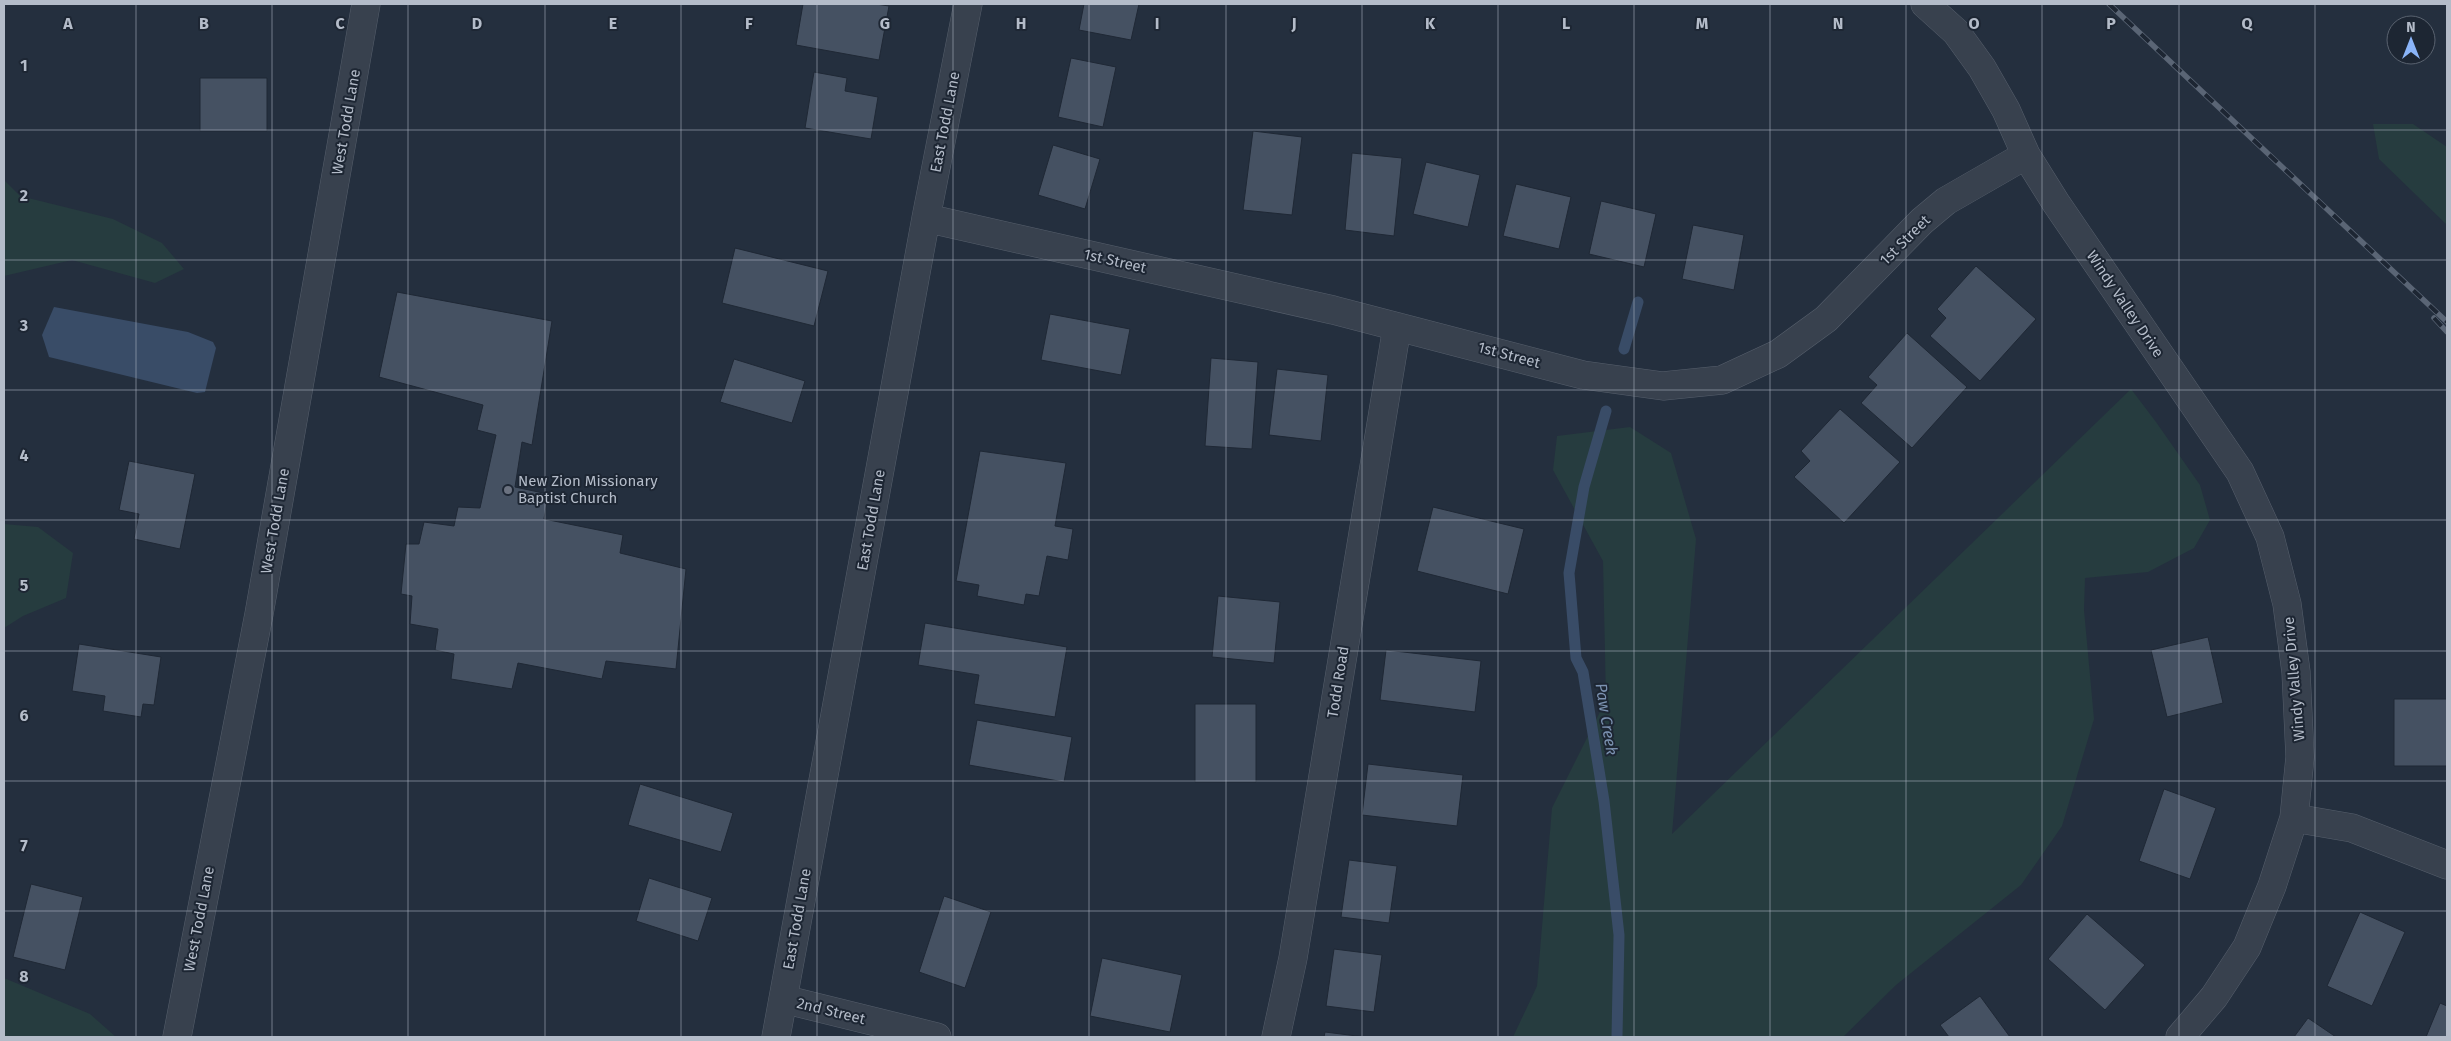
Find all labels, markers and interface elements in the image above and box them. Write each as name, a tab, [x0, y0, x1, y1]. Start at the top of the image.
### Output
text: A	[62, 14, 73, 33]
text: B	[199, 14, 209, 33]
text: C	[335, 14, 345, 33]
text: D	[472, 14, 482, 33]
text: E	[609, 14, 617, 33]
text: F	[745, 14, 753, 33]
text: G	[880, 14, 890, 33]
text: H	[1016, 14, 1026, 33]
text: I	[1155, 14, 1159, 33]
text: J	[1290, 14, 1297, 33]
text: K	[1425, 14, 1436, 33]
text: L	[1562, 14, 1570, 33]
text: M	[1696, 14, 1709, 33]
text: N	[1833, 14, 1843, 33]
text: O	[1968, 14, 1980, 33]
text: P	[2106, 14, 2116, 33]
text: Q	[2241, 14, 2253, 33]
north arrow	[2386, 15, 2436, 65]
text: N	[2406, 19, 2416, 36]
text: 1	[20, 56, 28, 75]
street label: West Todd Lane	[328, 68, 364, 176]
street label: East Todd Lane	[926, 70, 964, 174]
text: 2	[20, 186, 28, 205]
street label: 1st Street	[1876, 211, 1934, 269]
street label: 1st Street	[1082, 245, 1149, 277]
street label: Windy Valley Drive	[2083, 247, 2167, 361]
text: 3	[19, 316, 28, 335]
street label: 1st Street	[1476, 338, 1543, 372]
text: 4	[19, 446, 29, 465]
street label: West Todd Lane	[257, 467, 293, 575]
street label: East Todd Lane	[853, 468, 889, 572]
place label: New Zion Missionary Baptist Church	[518, 472, 658, 507]
marker: New Zion Missionary Baptist Church	[502, 484, 514, 496]
text: 5	[20, 576, 29, 595]
street label: Windy Valley Drive	[2280, 616, 2308, 742]
street label: Todd Road	[1323, 645, 1353, 719]
water label: Paw Creek	[1591, 682, 1622, 757]
text: 6	[19, 706, 29, 725]
text: 7	[20, 836, 28, 855]
street label: West Todd Lane	[180, 865, 218, 973]
street label: East Todd Lane	[779, 867, 815, 971]
text: 8	[19, 967, 29, 986]
street label: 2nd Street	[795, 994, 868, 1028]

